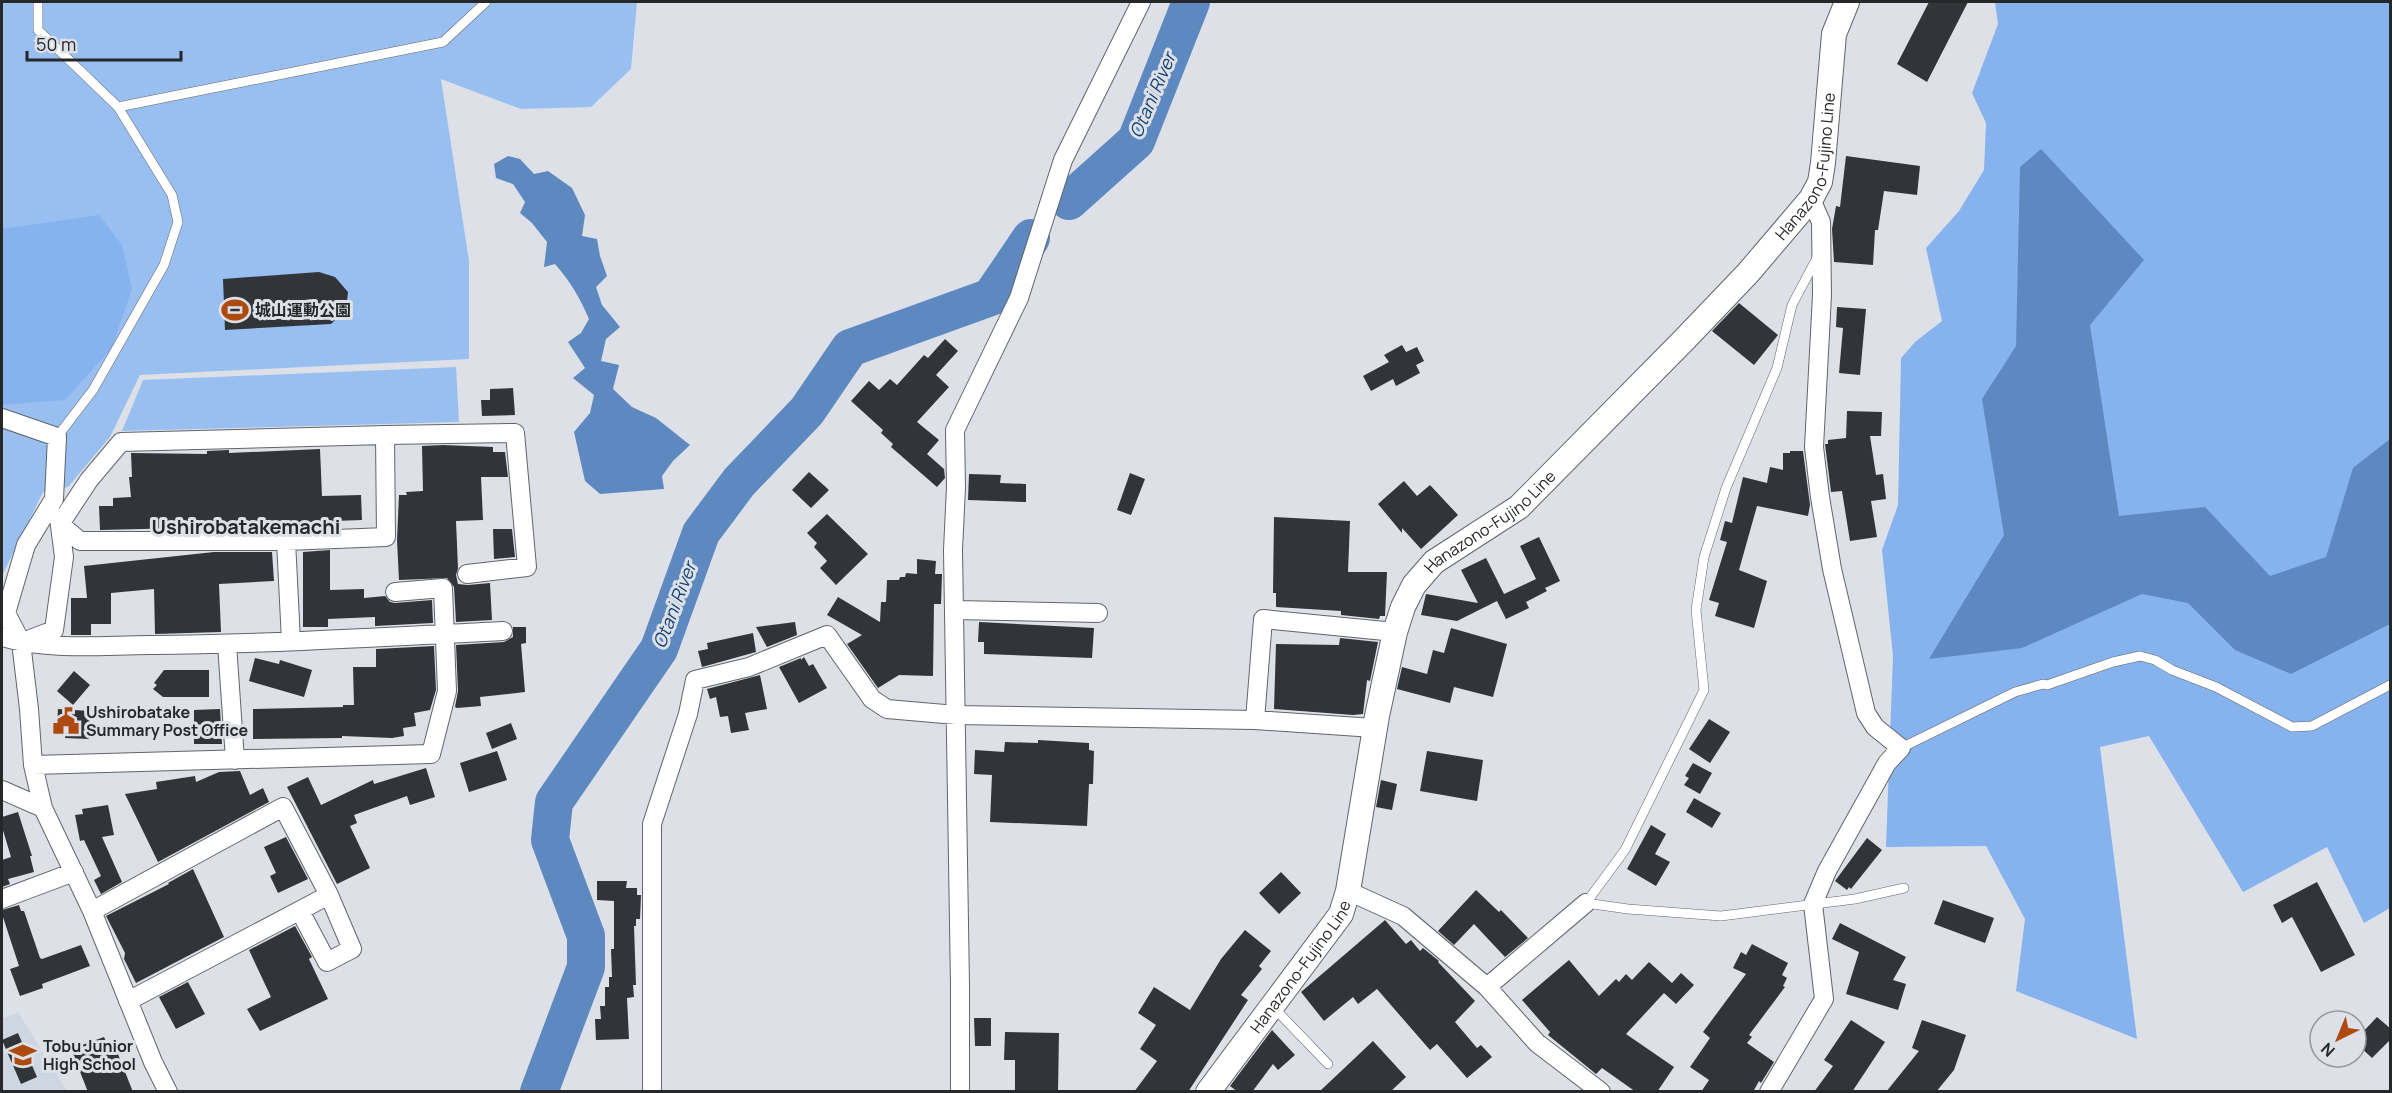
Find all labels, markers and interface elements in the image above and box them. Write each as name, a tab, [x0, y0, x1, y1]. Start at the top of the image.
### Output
scale bar	[27, 24, 182, 62]
text: 50 m	[36, 32, 76, 56]
water label: Otani River	[1123, 47, 1182, 141]
street label: Hanazono-Fujino Line	[1770, 92, 1840, 245]
sports icon: 城山運動公園	[220, 295, 250, 325]
place label: 城山運動公園	[255, 299, 351, 321]
street label: Hanazono-Fujino Line	[1419, 465, 1560, 577]
district label: Ushirobatakemachi	[152, 513, 340, 540]
water label: Otani River	[647, 556, 702, 651]
place label: Ushirobatake Summary Post Office	[86, 701, 248, 741]
public building icon: Ushirobatake Summary Post Office	[51, 706, 81, 736]
street label: Hanazono-Fujino Line	[1245, 898, 1355, 1037]
north arrow	[2308, 1009, 2368, 1069]
place label: Tobu Junior High School	[43, 1035, 136, 1075]
text: N	[2316, 1038, 2339, 1062]
school or university icon: Tobu Junior High School	[8, 1040, 38, 1070]

